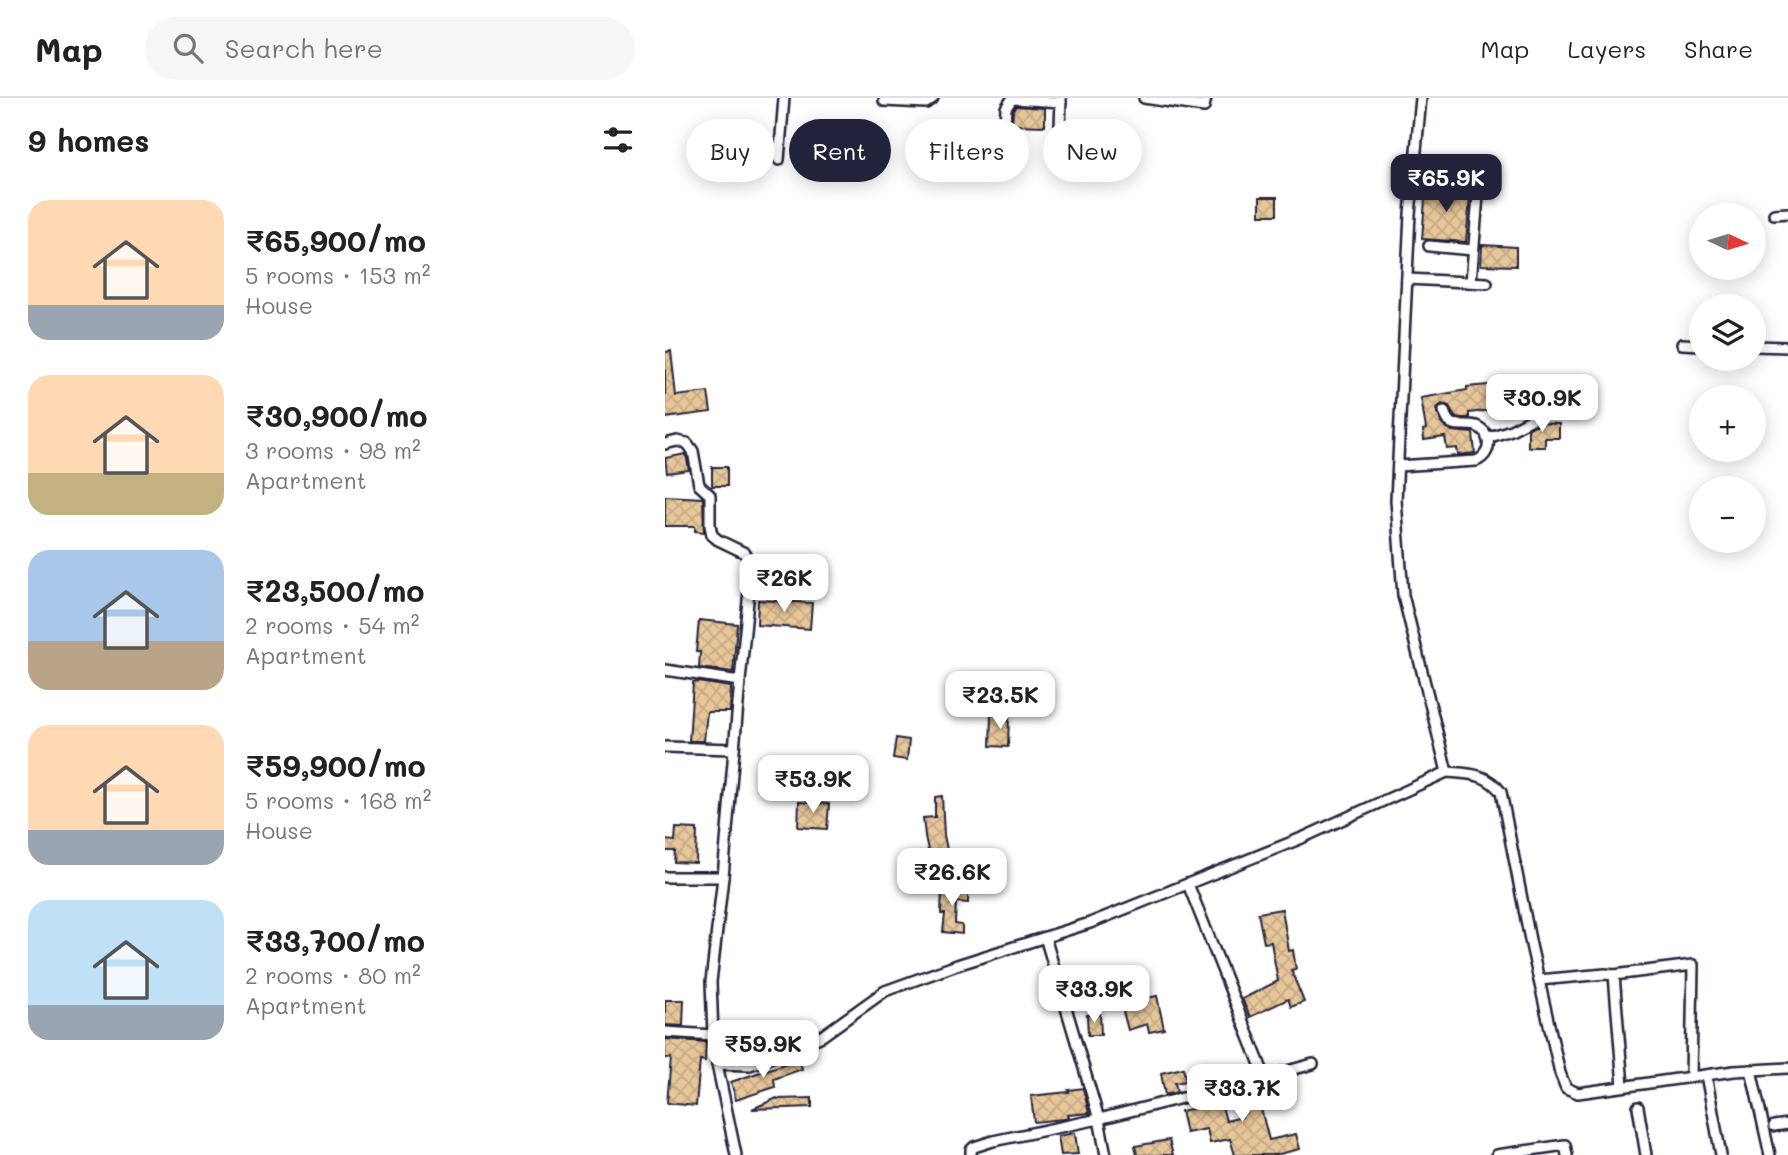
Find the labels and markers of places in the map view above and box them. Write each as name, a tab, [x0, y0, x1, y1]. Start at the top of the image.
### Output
pin: ₹65.9K	[1389, 155, 1503, 214]
pin: ₹30.9K	[1485, 374, 1599, 434]
pin: ₹26K	[743, 554, 825, 614]
pin: ₹23.5K	[943, 672, 1057, 731]
pin: ₹53.9K	[756, 756, 870, 815]
pin: ₹26.6K	[895, 848, 1009, 908]
pin: ₹33.9K	[1037, 965, 1151, 1025]
pin: ₹59.9K	[706, 1020, 820, 1080]
pin: ₹33.7K	[1185, 1065, 1299, 1124]

